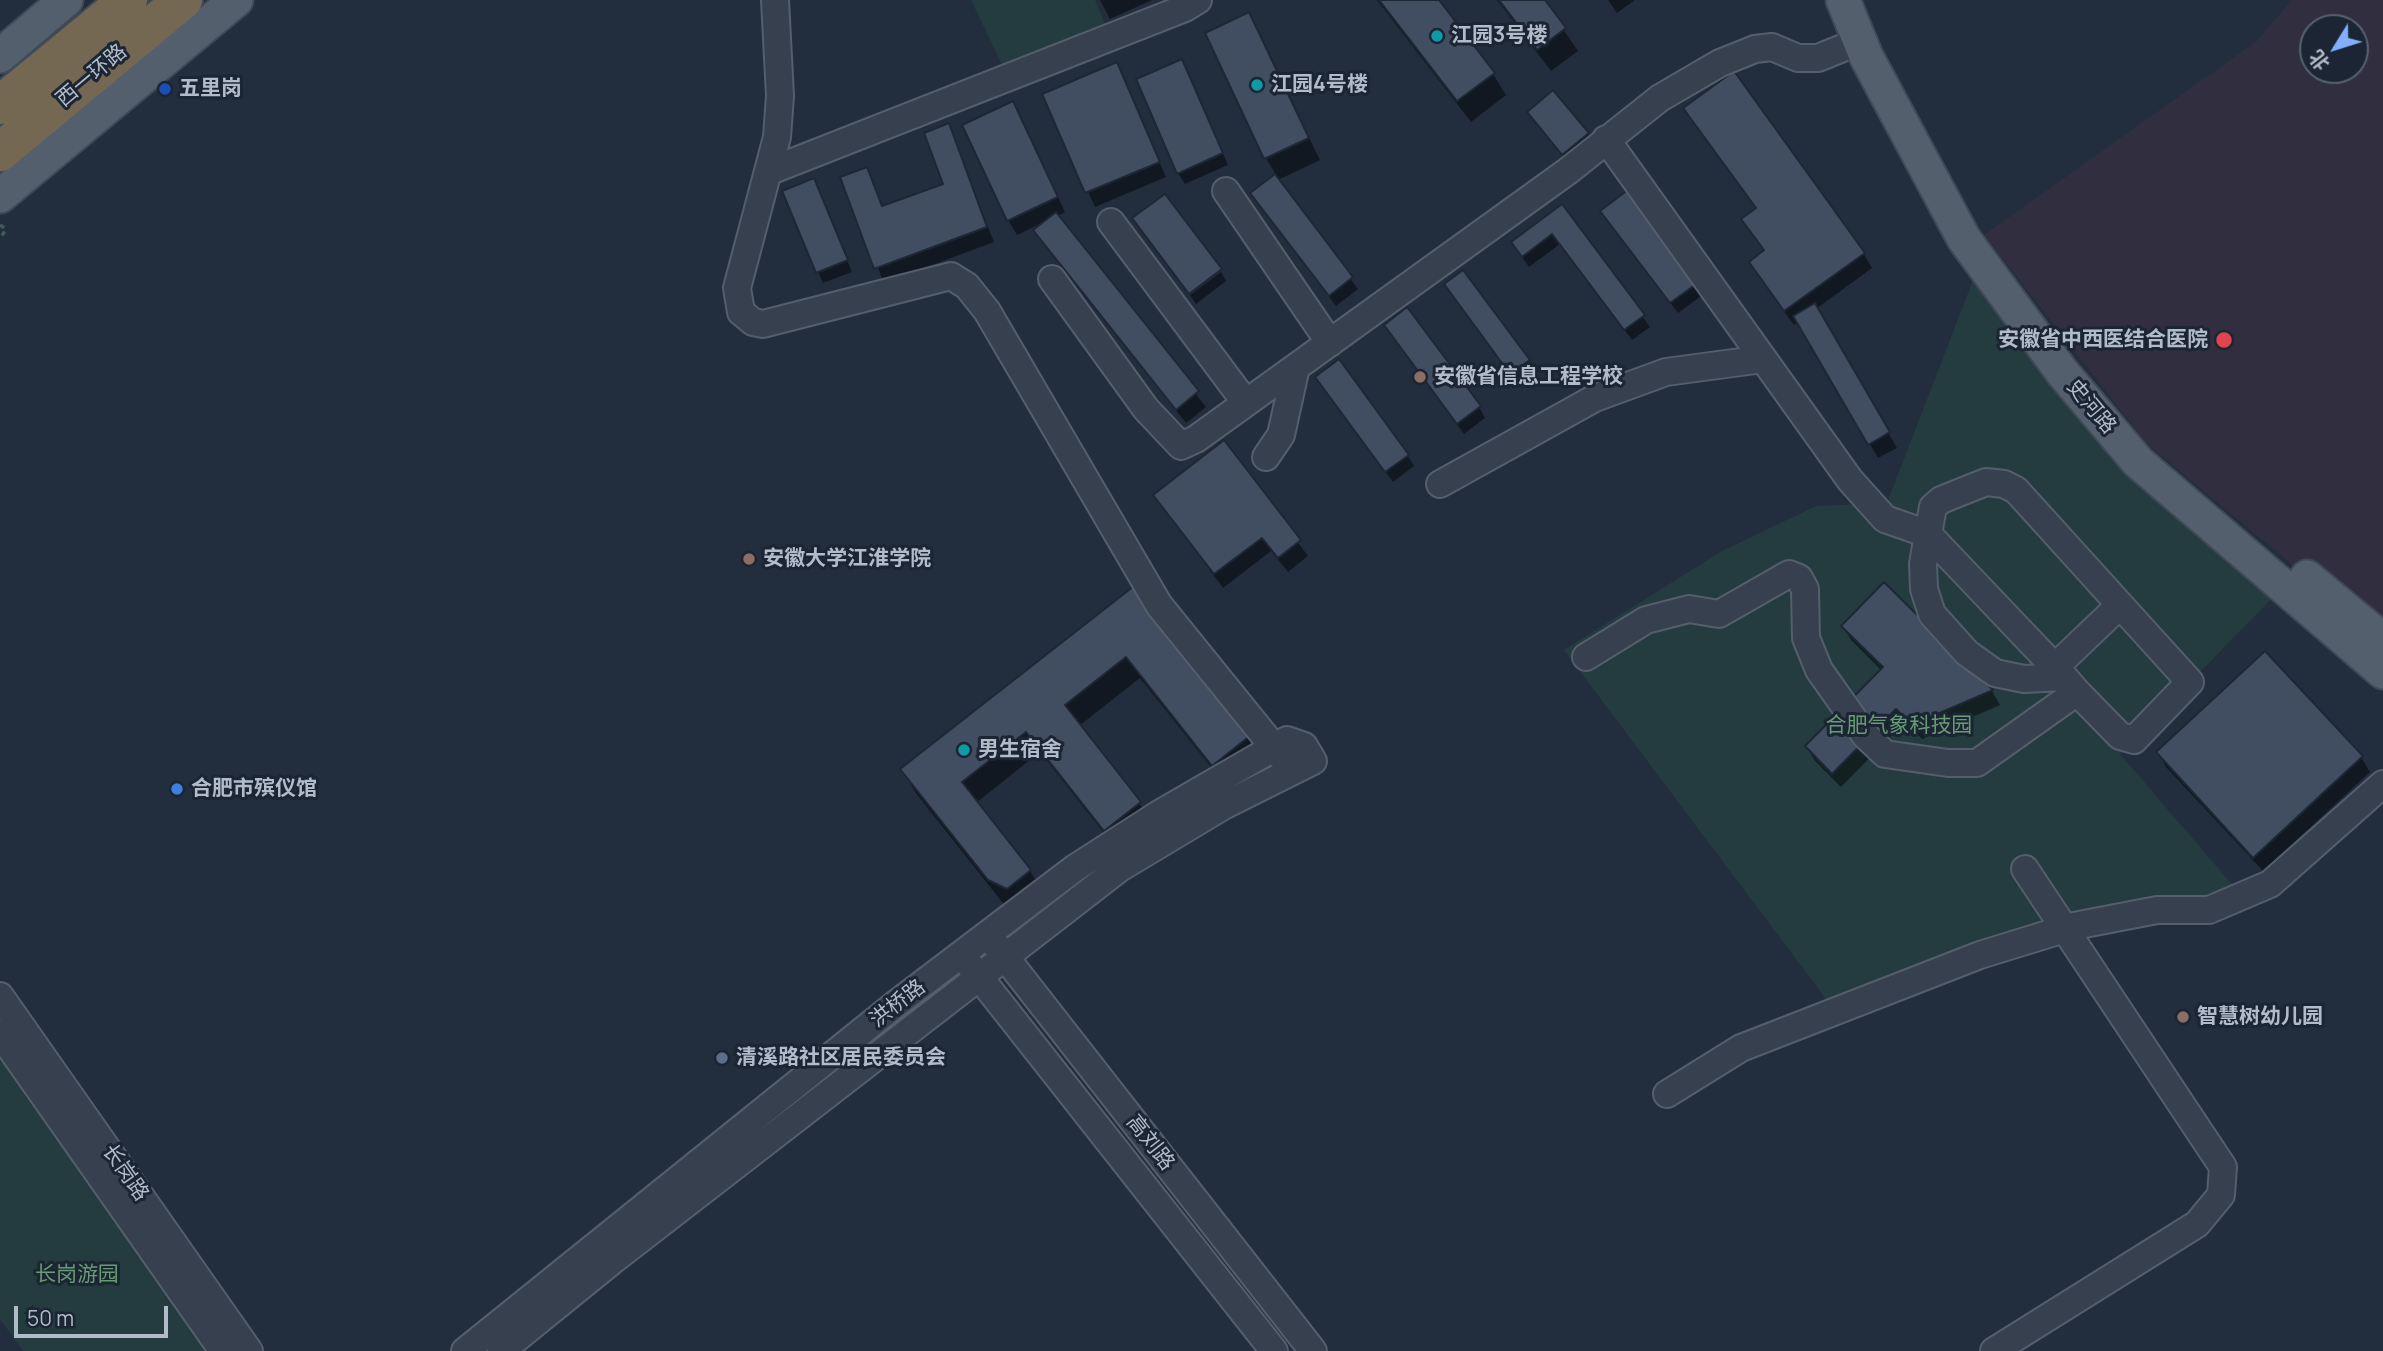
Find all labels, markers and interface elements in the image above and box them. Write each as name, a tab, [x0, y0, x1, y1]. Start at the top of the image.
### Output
north arrow	[2299, 14, 2369, 84]
place label: 江园3号楼	[1451, 23, 1547, 49]
marker: 江园3号楼	[1429, 28, 1445, 44]
street label: 西一环路	[52, 39, 132, 113]
text: 北	[2303, 45, 2335, 76]
place label: 江园4号楼	[1271, 72, 1368, 98]
place label: 五里岗	[179, 76, 242, 102]
marker: 江园4号楼	[1249, 77, 1265, 93]
marker: 五里岗	[157, 81, 173, 97]
place label: 安徽省中西医结合医院	[1998, 327, 2208, 353]
marker: 安徽省中西医结合医院	[2214, 330, 2234, 350]
place label: 安徽省信息工程学校	[1434, 364, 1623, 390]
marker: 安徽省信息工程学校	[1412, 369, 1428, 385]
street label: 史河路	[2061, 375, 2121, 439]
place label: 安徽大学江淮学院	[763, 546, 931, 572]
marker: 安徽大学江淮学院	[741, 551, 757, 567]
park label: 合肥气象科技园	[1826, 713, 1972, 739]
place label: 男生宿舍	[978, 737, 1062, 763]
marker: 男生宿舍	[956, 742, 972, 758]
place label: 合肥市殡仪馆	[191, 776, 317, 802]
marker: 合肥市殡仪馆	[169, 781, 185, 797]
street label: 洪桥路	[865, 975, 931, 1033]
place label: 智慧树幼儿园	[2197, 1004, 2323, 1030]
marker: 智慧树幼儿园	[2175, 1009, 2191, 1025]
place label: 清溪路社区居民委员会	[736, 1045, 946, 1071]
marker: 清溪路社区居民委员会	[714, 1050, 730, 1066]
street label: 高刘路	[1121, 1110, 1179, 1176]
street label: 长岗路	[97, 1140, 153, 1206]
park label: 长岗游园	[35, 1262, 119, 1288]
scale bar	[18, 1292, 172, 1336]
text: 50 m	[27, 1304, 74, 1332]

